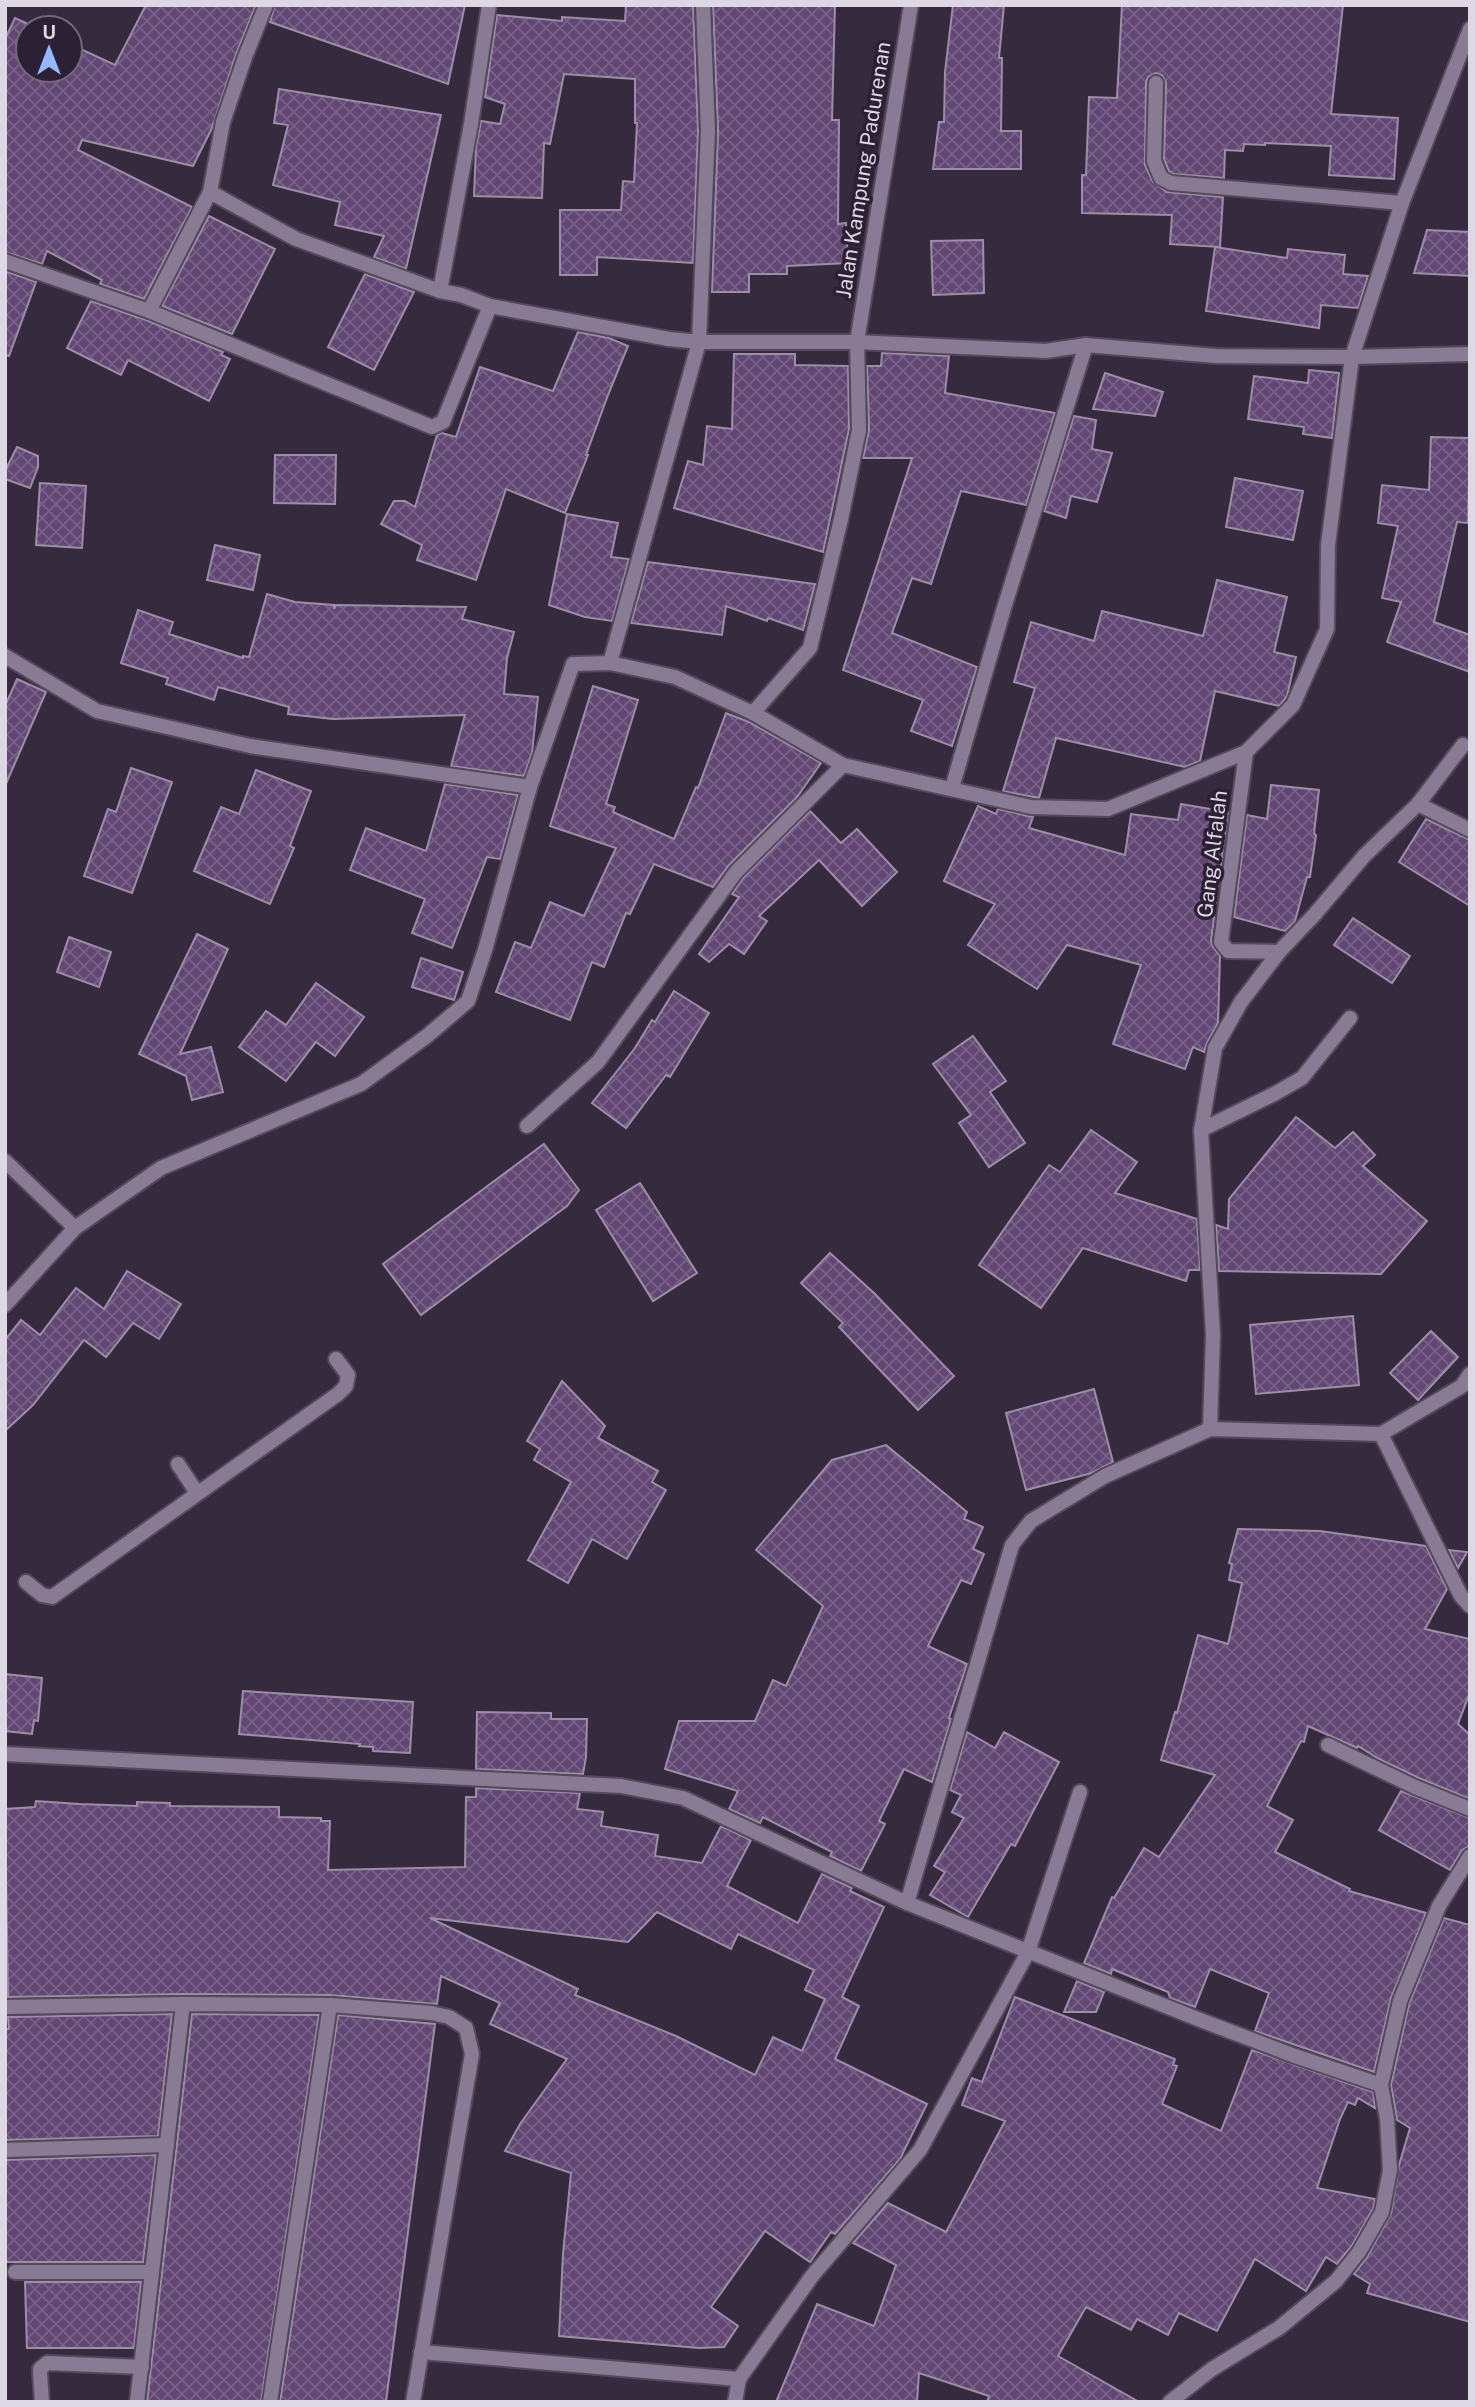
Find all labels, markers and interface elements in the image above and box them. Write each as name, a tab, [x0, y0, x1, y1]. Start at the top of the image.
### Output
north arrow	[14, 14, 84, 84]
text: U	[42, 21, 56, 43]
street label: Jalan Kampung Padurenan	[830, 40, 896, 300]
street label: Gang Alfalah	[1192, 789, 1232, 919]

